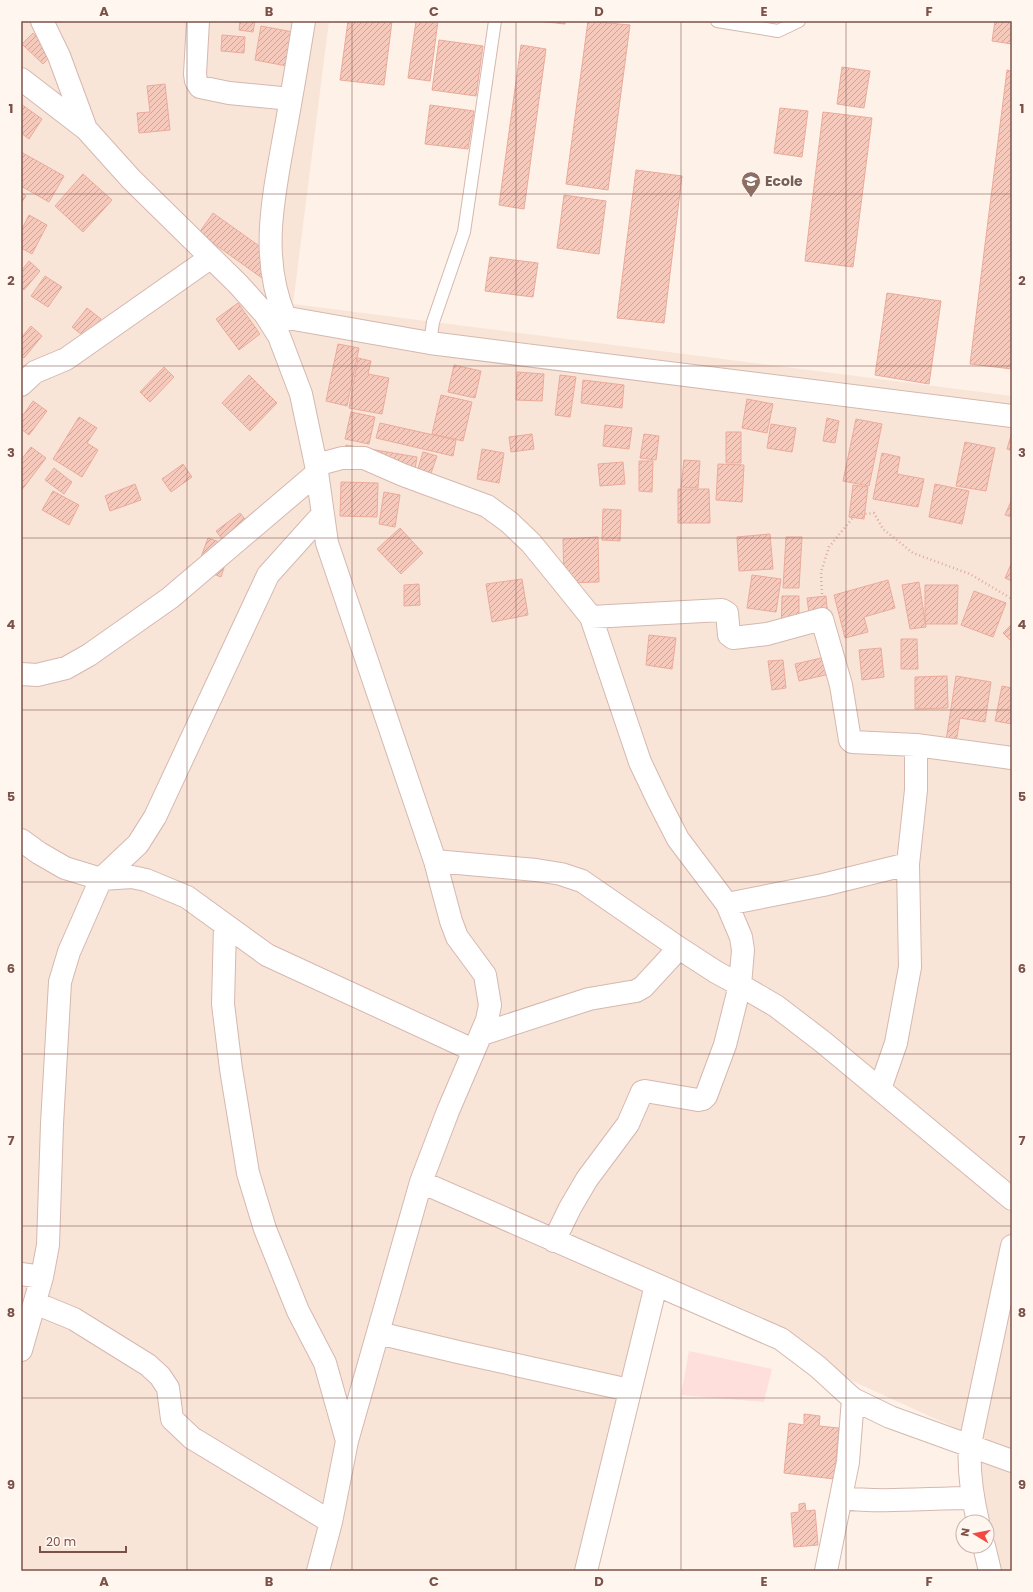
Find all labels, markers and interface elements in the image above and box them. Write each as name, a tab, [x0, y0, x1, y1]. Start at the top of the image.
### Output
text: A	[99, 2, 109, 21]
text: B	[265, 2, 274, 21]
text: C	[429, 2, 439, 21]
text: D	[594, 2, 604, 21]
text: E	[760, 2, 768, 21]
text: F	[925, 2, 933, 21]
text: 1	[9, 99, 13, 118]
text: 1	[1020, 99, 1024, 118]
school or university icon: Ecole	[740, 170, 762, 198]
place label: Ecole	[765, 171, 803, 191]
text: 2	[7, 271, 15, 290]
text: 2	[1018, 271, 1026, 290]
text: 3	[7, 443, 15, 462]
text: 3	[1018, 443, 1026, 462]
text: 4	[7, 615, 16, 634]
text: 4	[1018, 615, 1027, 634]
text: 5	[7, 787, 15, 806]
text: 5	[1018, 787, 1026, 806]
text: 6	[7, 959, 15, 978]
text: 6	[1018, 959, 1026, 978]
text: 7	[8, 1131, 15, 1150]
text: 7	[1019, 1131, 1026, 1150]
text: 8	[7, 1303, 15, 1322]
text: 8	[1018, 1303, 1026, 1322]
text: 9	[7, 1475, 15, 1494]
text: 9	[1018, 1475, 1026, 1494]
north arrow	[955, 1514, 995, 1554]
text: N	[957, 1527, 974, 1538]
scale bar	[40, 1528, 126, 1554]
text: 20 m	[46, 1533, 76, 1550]
text: A	[99, 1572, 109, 1591]
text: B	[265, 1572, 274, 1591]
text: C	[429, 1572, 439, 1591]
text: D	[594, 1572, 604, 1591]
text: E	[760, 1572, 768, 1591]
text: F	[925, 1572, 933, 1591]

